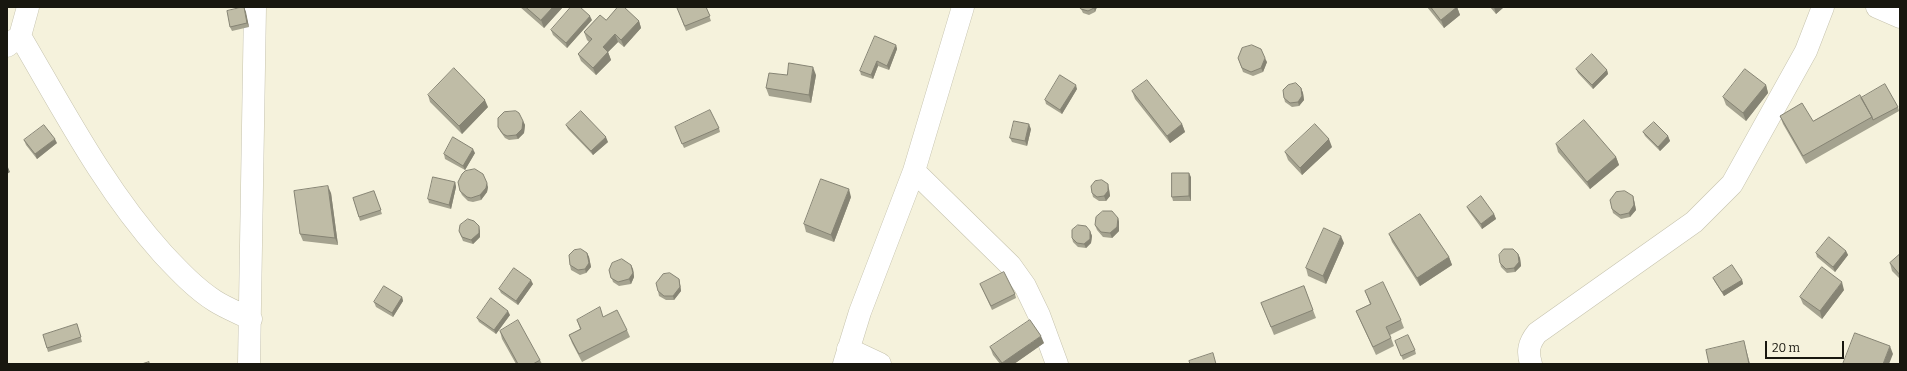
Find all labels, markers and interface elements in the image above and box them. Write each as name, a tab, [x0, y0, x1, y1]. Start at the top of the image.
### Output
scale bar	[1767, 333, 1846, 359]
text: 20 m	[1772, 341, 1800, 355]

